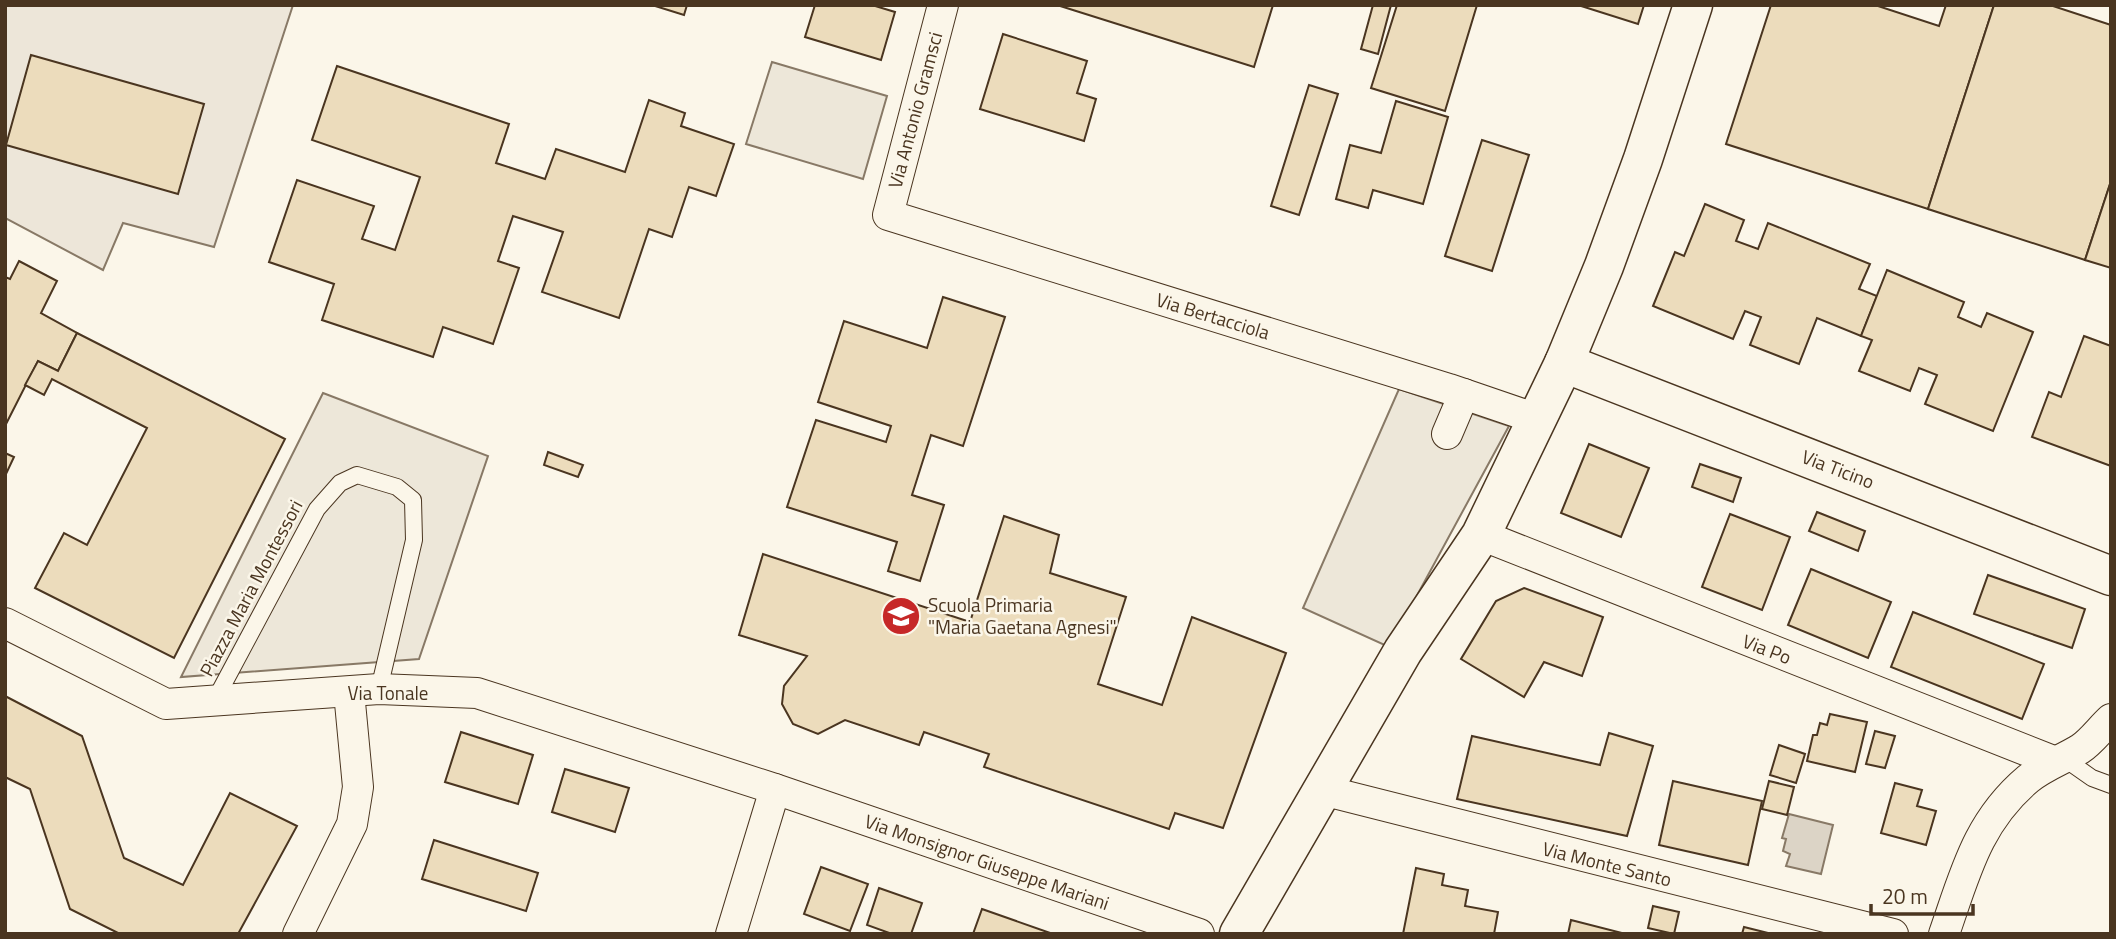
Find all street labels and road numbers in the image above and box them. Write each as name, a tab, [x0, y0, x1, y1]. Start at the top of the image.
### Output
street label: Via Antonio Gramsci	[880, 29, 949, 191]
street label: Via Bertacciola	[1153, 284, 1274, 347]
street label: Via Ticino	[1798, 441, 1879, 496]
street label: Piazza Maria Montessori	[192, 494, 310, 681]
street label: Via Po	[1739, 626, 1796, 671]
street label: Via Tonale	[348, 678, 428, 707]
street label: Via Monsignor Giuseppe Mariani	[861, 806, 1113, 917]
street label: Via Monte Santo	[1540, 833, 1675, 894]

